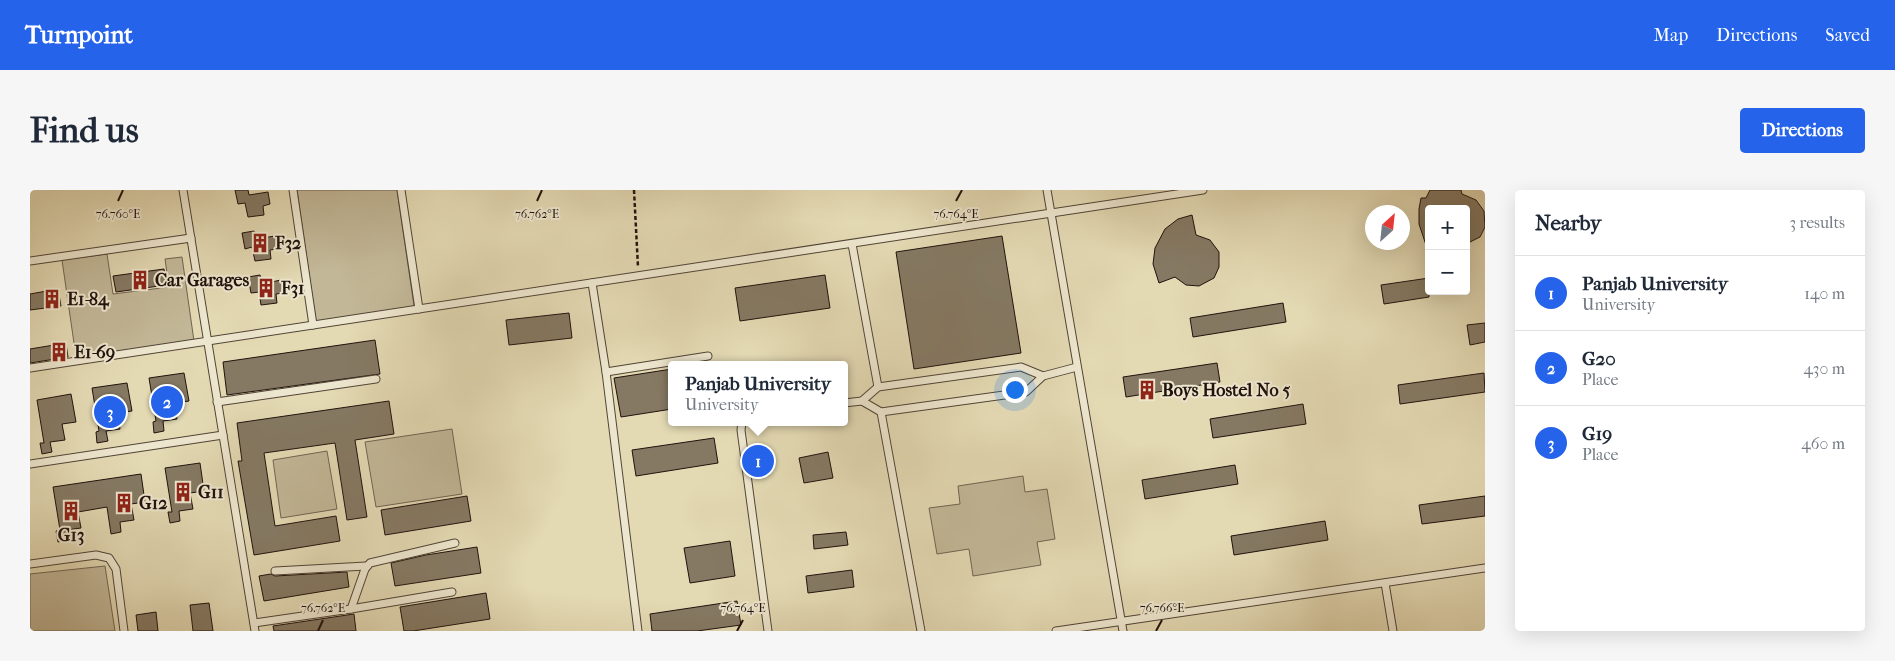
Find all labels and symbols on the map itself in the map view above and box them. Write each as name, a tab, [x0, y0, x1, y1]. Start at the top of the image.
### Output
north arrow	[1365, 205, 1410, 250]
text: 76.760°E	[96, 207, 140, 221]
text: 76.762°E	[515, 207, 559, 221]
text: 76.764°E	[934, 207, 978, 221]
building icon: F32	[249, 232, 271, 254]
place label: F32	[274, 233, 301, 254]
building icon: Car Garages	[129, 269, 151, 291]
place label: Car Garages	[155, 270, 250, 291]
building icon: F31	[255, 277, 277, 299]
place label: F31	[280, 278, 304, 299]
building icon: E1-84	[41, 288, 63, 310]
place label: E1-84	[67, 289, 110, 310]
building icon: E1-69	[48, 341, 70, 363]
place label: E1-69	[74, 342, 115, 363]
your location	[1002, 377, 1028, 403]
building icon: Boys Hostel No 5	[1136, 379, 1158, 401]
place label: Boys Hostel No 5	[1162, 380, 1291, 401]
pin: 2	[151, 383, 183, 421]
pin: 3	[94, 393, 126, 431]
pin: 1	[742, 442, 774, 480]
building icon: G11	[172, 481, 194, 503]
place label: G11	[198, 482, 224, 503]
building icon: G12	[113, 492, 135, 514]
place label: G12	[139, 493, 167, 514]
building icon: G13	[60, 500, 82, 522]
place label: G13	[58, 525, 84, 546]
text: 76.762°E	[301, 601, 345, 615]
text: 76.764°E	[721, 601, 765, 615]
text: 76.766°E	[1140, 601, 1184, 615]

